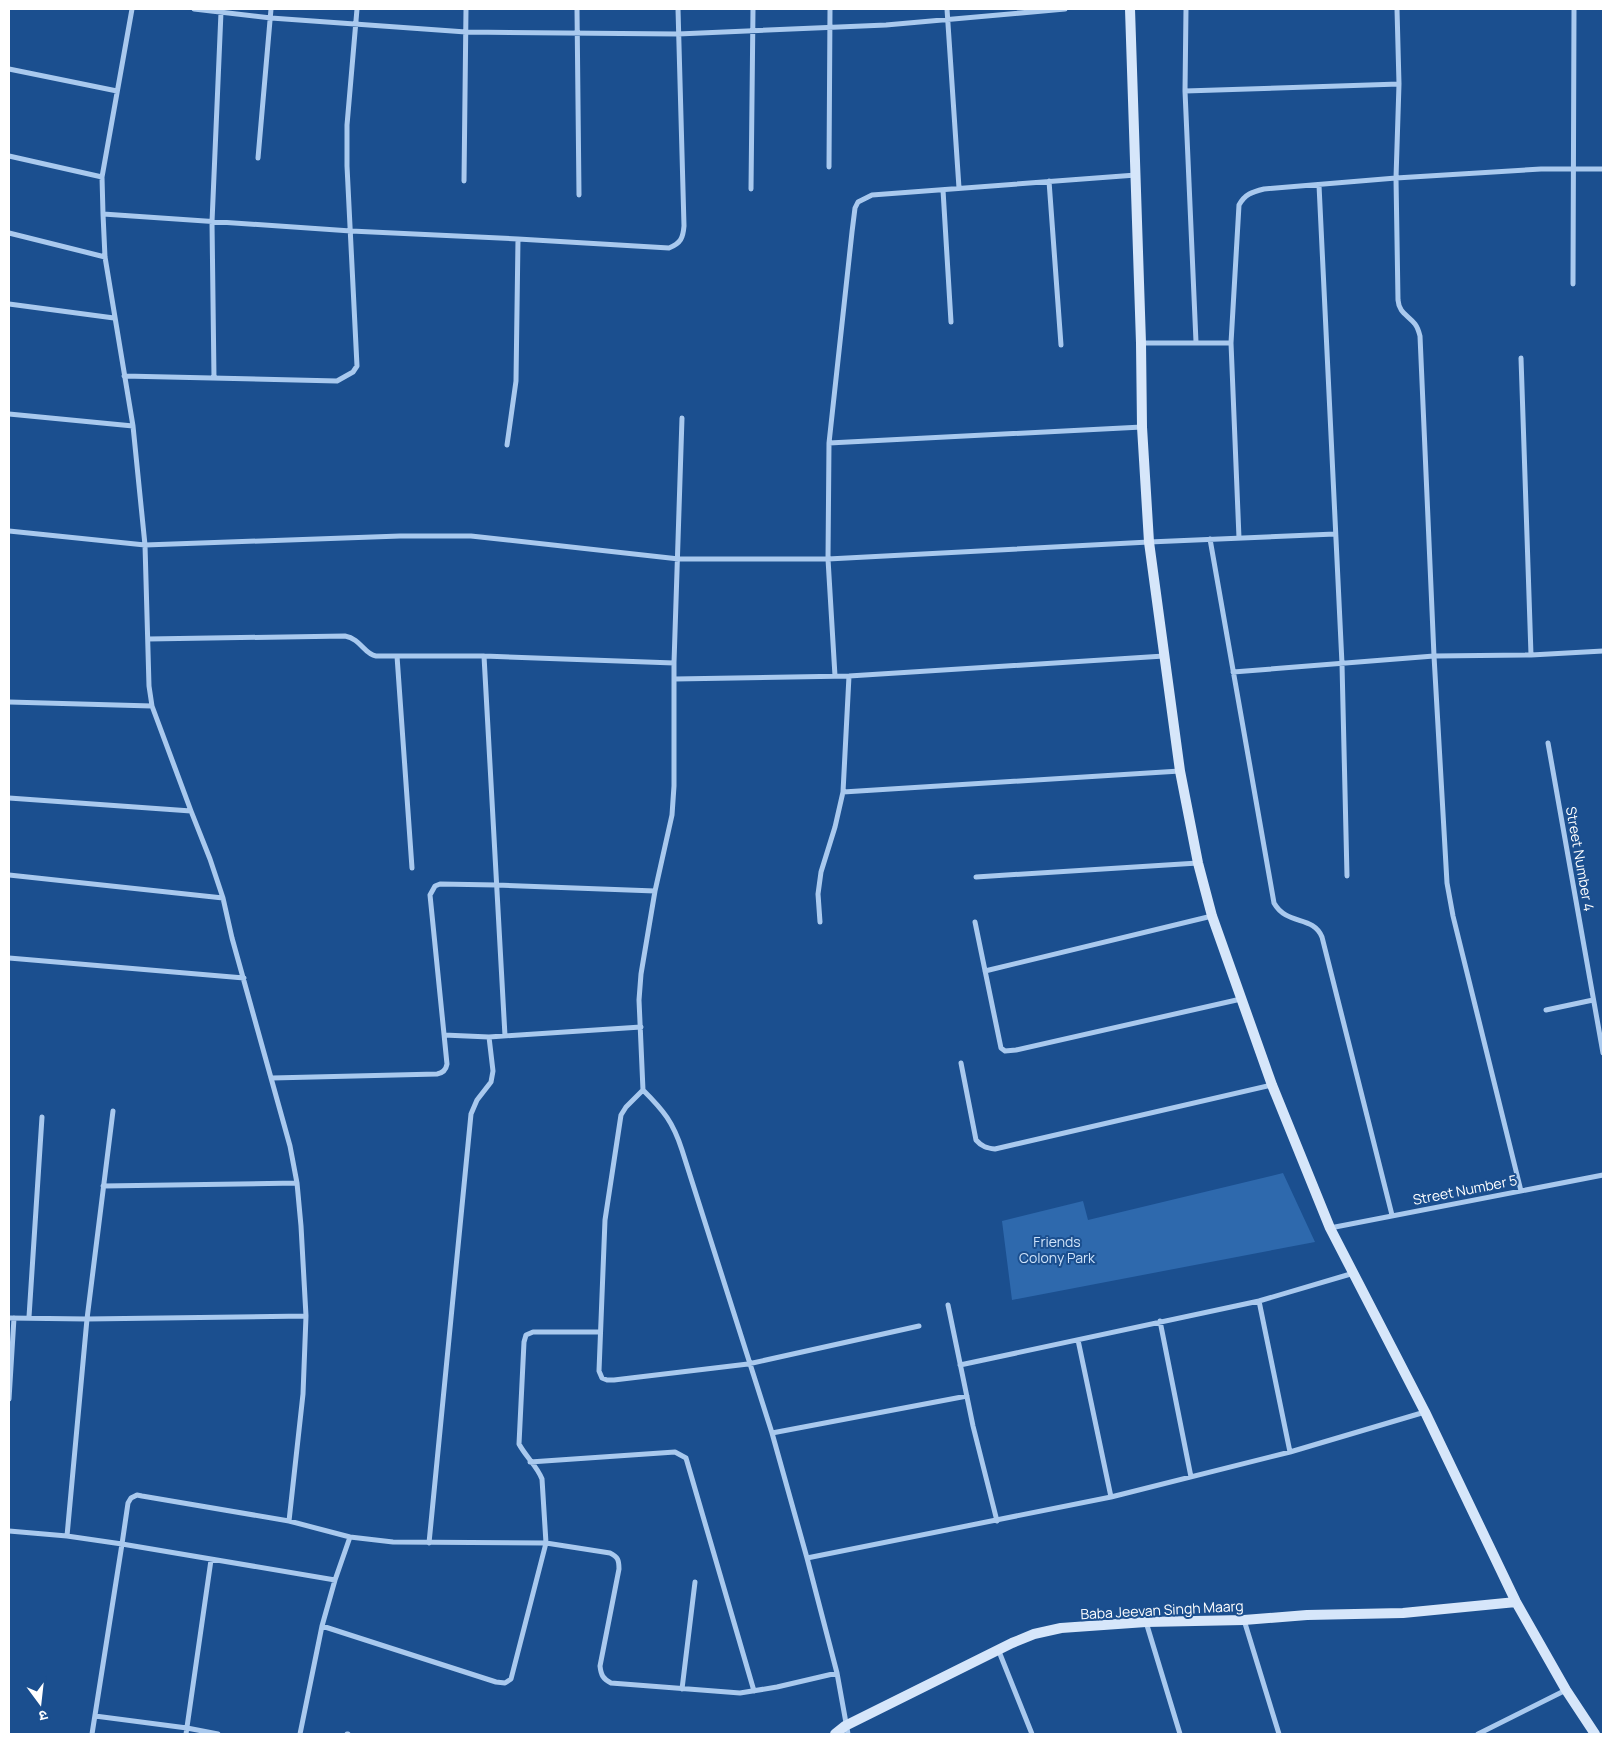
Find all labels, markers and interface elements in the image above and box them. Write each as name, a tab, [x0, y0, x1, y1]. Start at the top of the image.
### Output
street label: Street Number 4	[1562, 805, 1599, 913]
street label: Street Number 5	[1411, 1170, 1519, 1209]
park label: Friends Colony Park	[1019, 1232, 1096, 1267]
street label: Baba Jeevan Singh Maarg	[1080, 1596, 1244, 1623]
north arrow	[15, 1678, 65, 1728]
text: उ	[36, 1706, 50, 1726]

